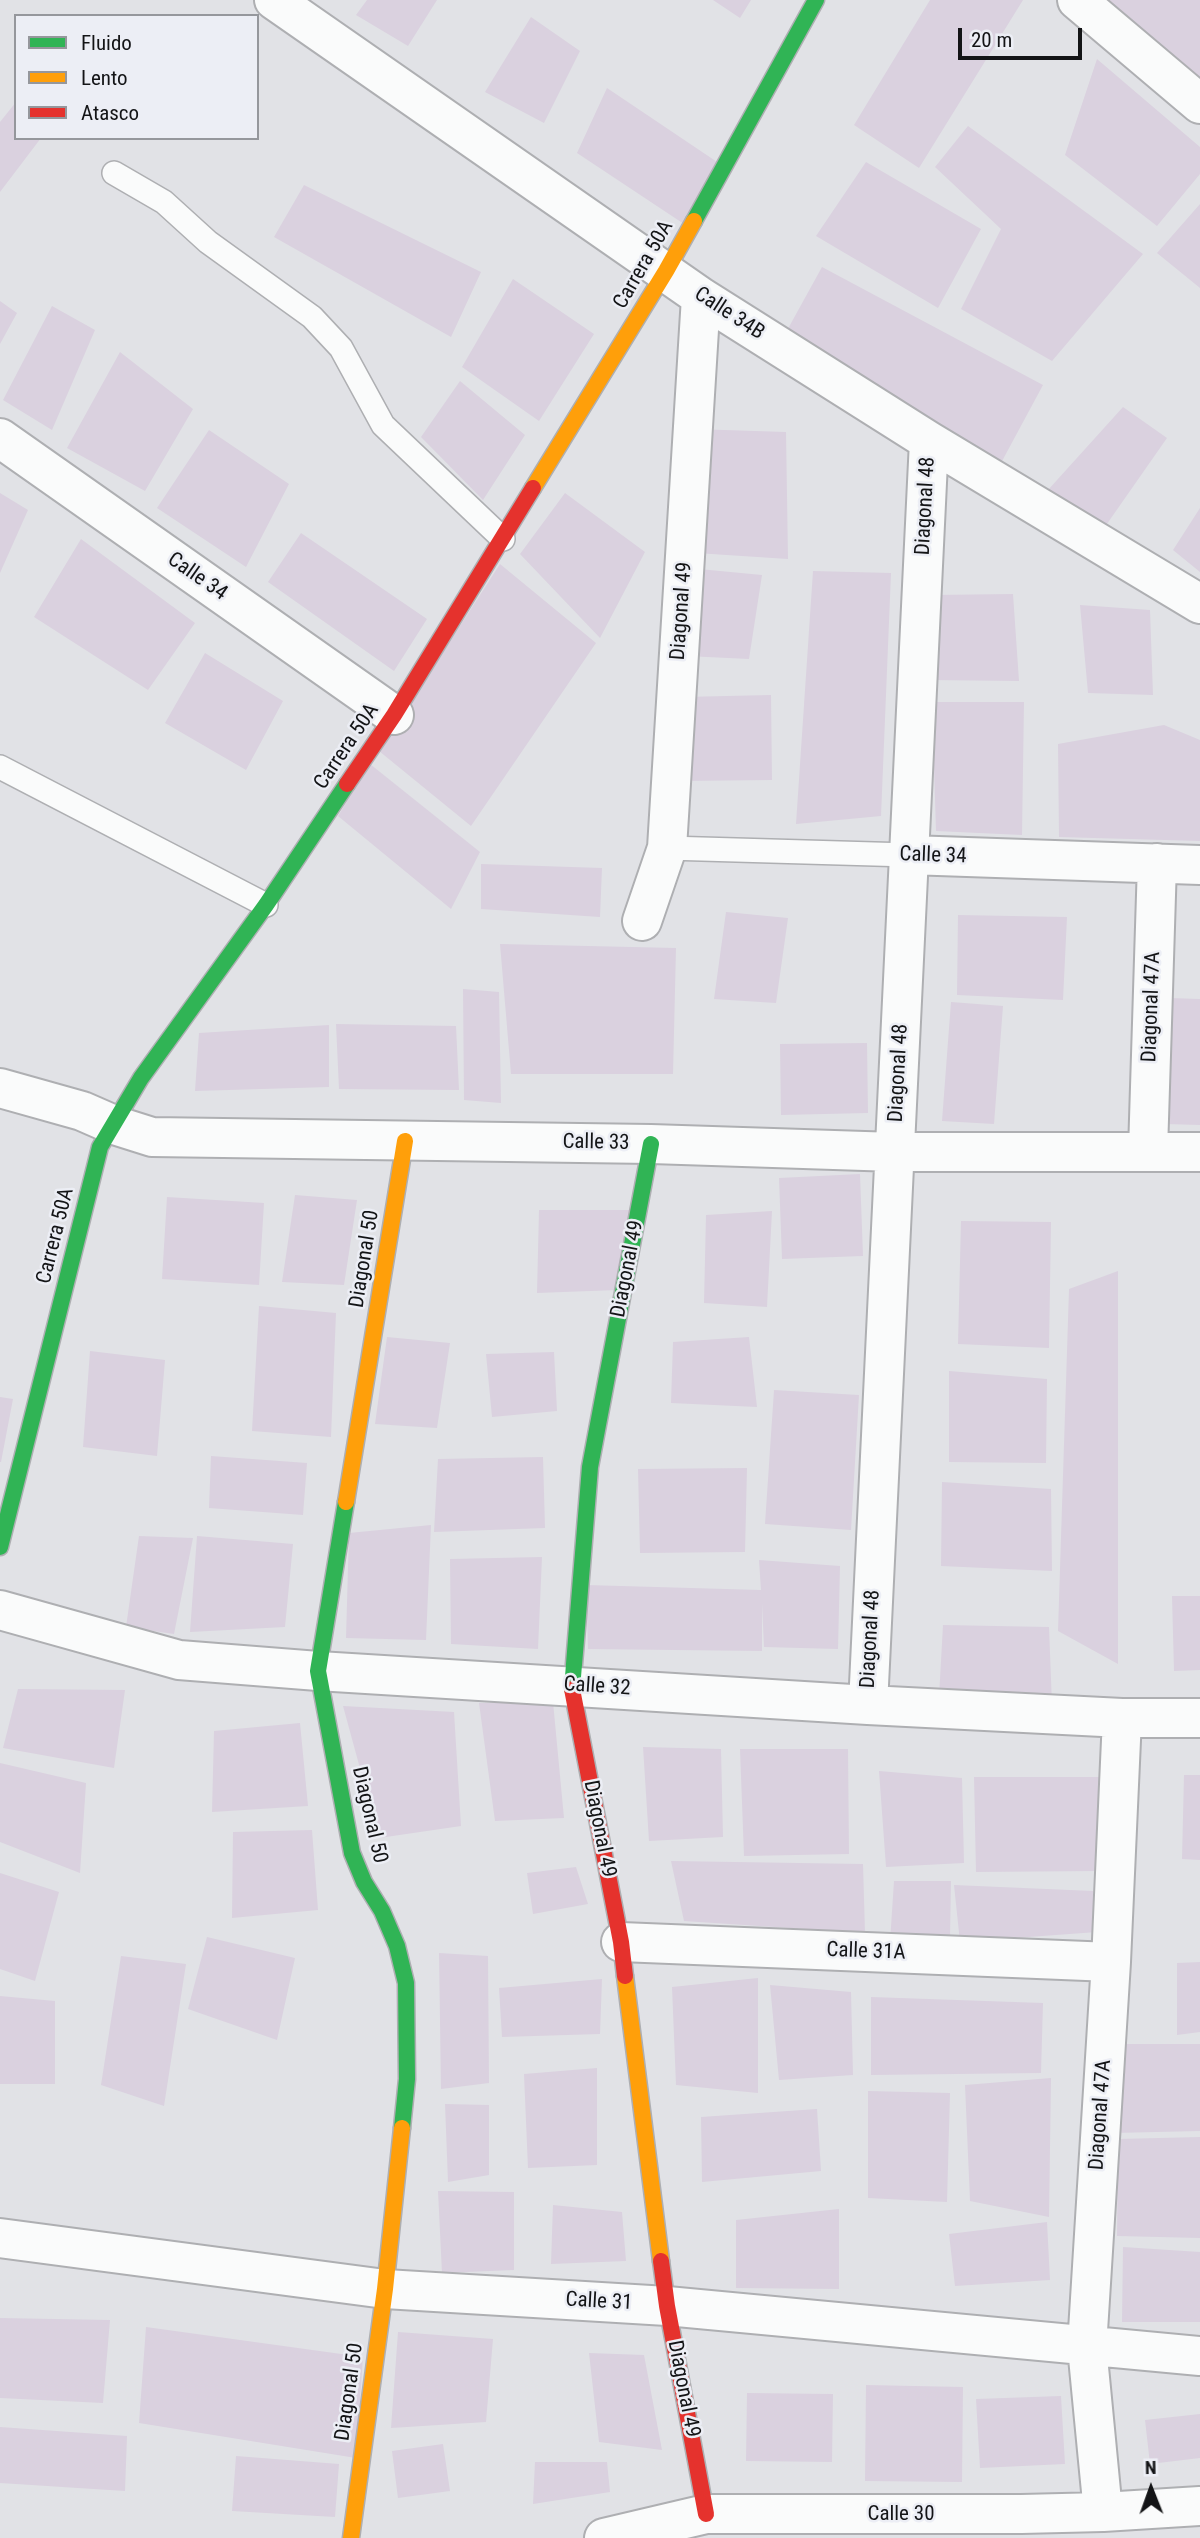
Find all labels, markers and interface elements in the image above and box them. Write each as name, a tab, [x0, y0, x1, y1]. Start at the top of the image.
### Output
legend	[14, 14, 259, 140]
scale bar	[962, 14, 1086, 58]
text: 20 m	[971, 28, 1012, 52]
text: Fluido	[81, 31, 132, 55]
text: Lento	[81, 66, 128, 90]
text: Atasco	[81, 101, 139, 125]
street label: Carrera 50A	[609, 216, 679, 314]
street label: Calle 34B	[689, 282, 769, 346]
street label: Diagonal 48	[911, 456, 941, 556]
street label: Calle 34	[162, 547, 232, 607]
street label: Diagonal 49	[666, 561, 698, 661]
street label: Carrera 50A	[309, 699, 385, 795]
street label: Calle 34	[899, 842, 967, 870]
street label: Diagonal 47A	[1137, 951, 1167, 1063]
street label: Diagonal 48	[884, 1023, 914, 1123]
street label: Calle 33	[562, 1130, 630, 1156]
street label: Carrera 50A	[32, 1185, 80, 1287]
street label: Diagonal 50	[345, 1208, 385, 1310]
street label: Diagonal 49	[606, 1218, 650, 1320]
street label: Diagonal 48	[856, 1589, 886, 1689]
street label: Calle 32	[563, 1672, 631, 1702]
street label: Diagonal 50	[346, 1764, 392, 1866]
street label: Diagonal 49	[577, 1778, 621, 1880]
street label: Calle 31A	[826, 1938, 906, 1966]
street label: Diagonal 47A	[1085, 2059, 1117, 2171]
street label: Calle 31	[565, 2288, 633, 2316]
street label: Diagonal 49	[661, 2338, 705, 2440]
street label: Diagonal 50	[331, 2342, 369, 2442]
north arrow	[1116, 2454, 1186, 2524]
text: N	[1145, 2456, 1157, 2479]
street label: Calle 30	[868, 2502, 934, 2528]

